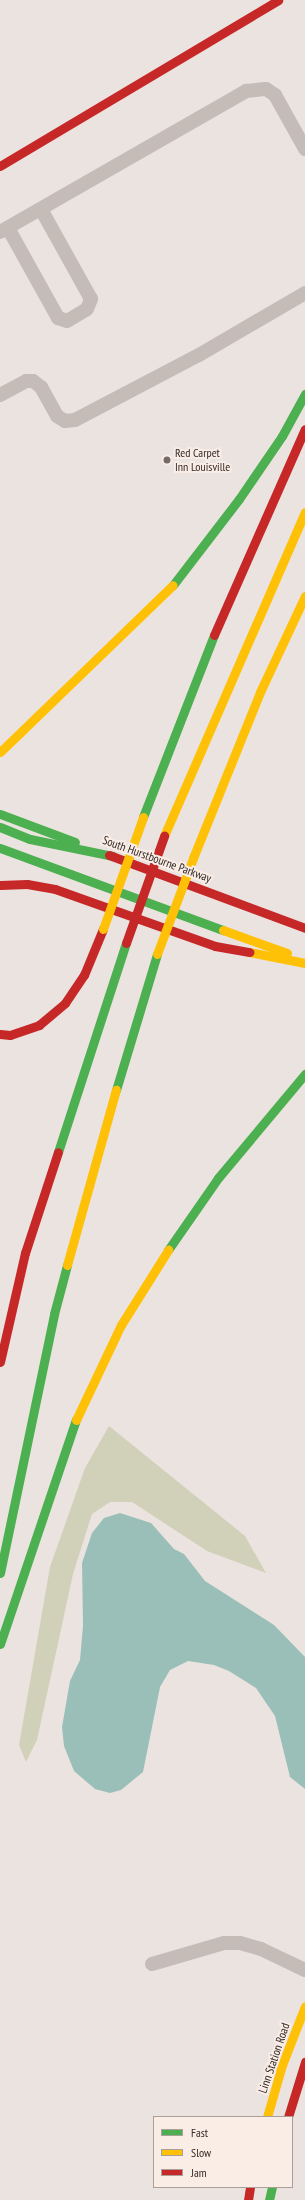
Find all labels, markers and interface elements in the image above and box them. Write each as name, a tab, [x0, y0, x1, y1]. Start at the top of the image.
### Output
place label: Red Carpet Inn Louisville	[175, 446, 230, 474]
marker: Red Carpet Inn Louisville	[162, 455, 172, 465]
street label: South Hurstbourne Parkway	[101, 833, 213, 885]
street label: Linn Station Road	[255, 2021, 293, 2095]
legend	[153, 2116, 293, 2188]
text: Fast	[191, 2125, 208, 2140]
text: Slow	[191, 2145, 211, 2160]
text: Jam	[191, 2165, 207, 2180]

